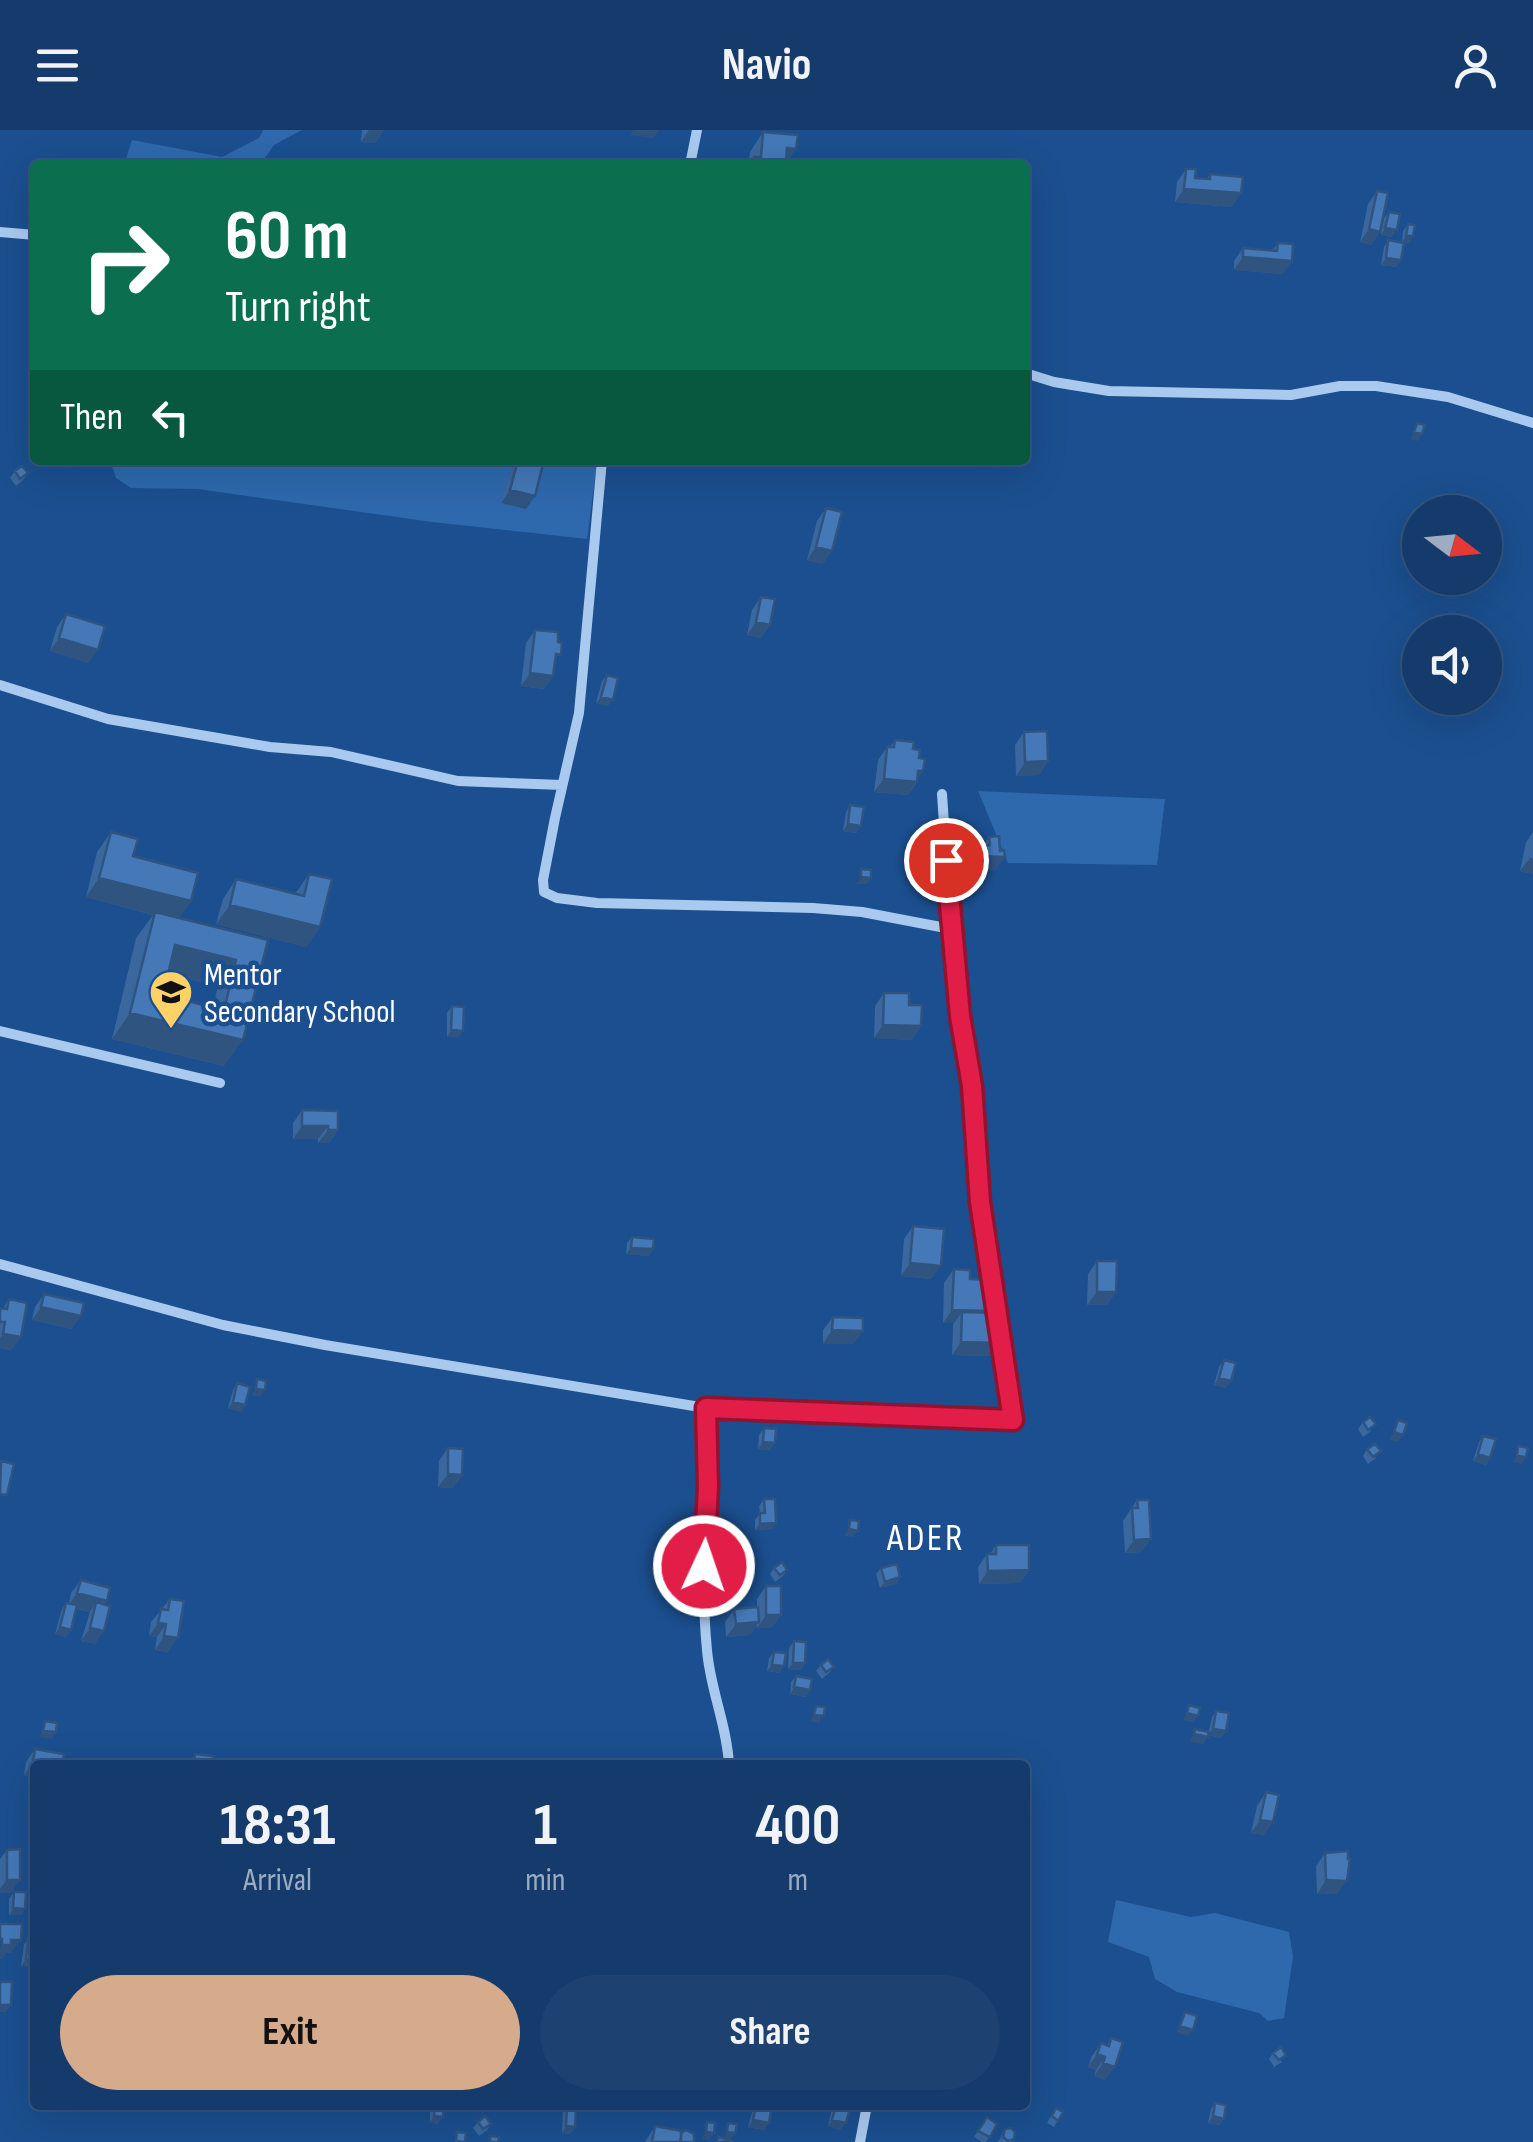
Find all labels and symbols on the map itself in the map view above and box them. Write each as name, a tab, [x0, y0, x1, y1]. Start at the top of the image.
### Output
north arrow	[1402, 495, 1502, 595]
pin	[904, 818, 989, 903]
place label: Mentor Secondary School	[204, 956, 395, 1032]
school or university icon: Mentor Secondary School	[148, 969, 194, 1030]
position arrow	[652, 1514, 756, 1618]
district label: ADER	[886, 1516, 965, 1561]

